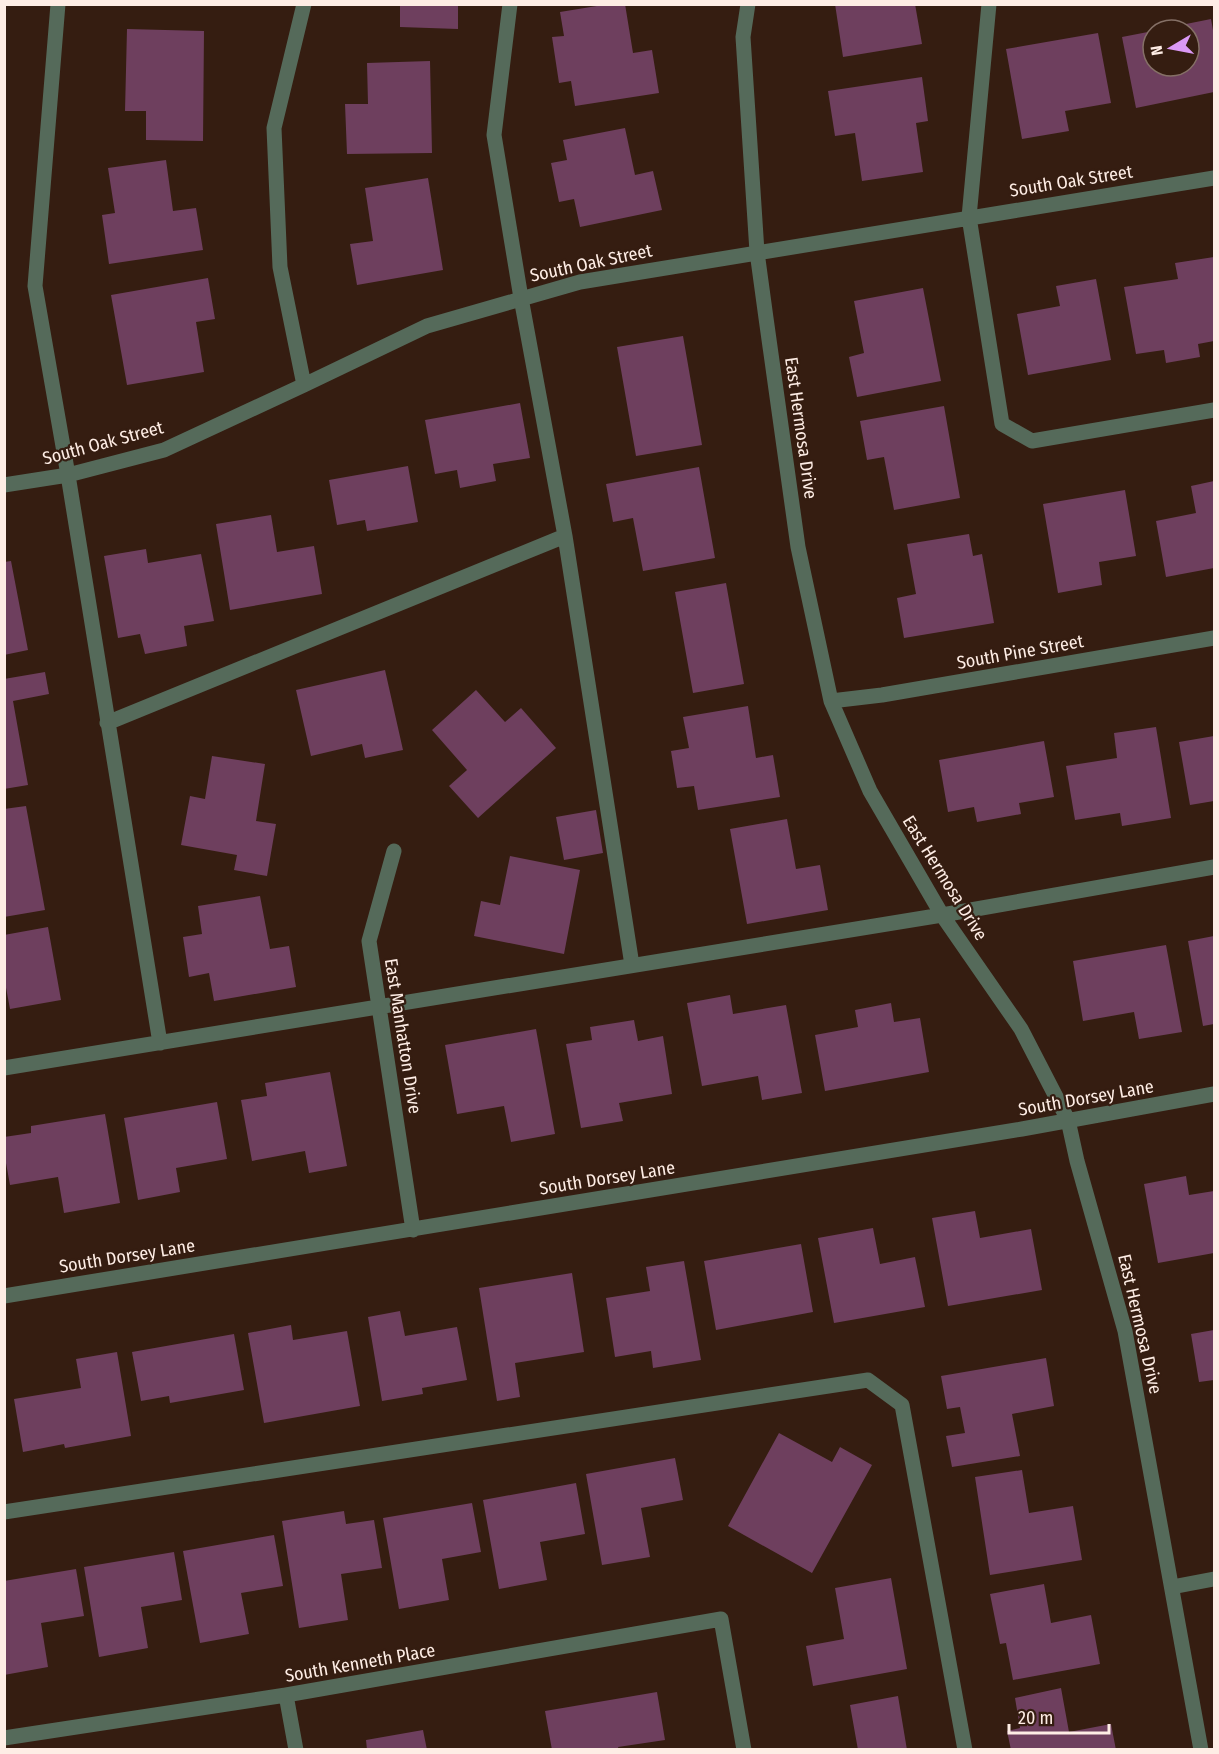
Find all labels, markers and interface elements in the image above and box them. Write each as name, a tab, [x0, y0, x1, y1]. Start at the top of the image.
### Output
north arrow	[1141, 18, 1201, 78]
text: N	[1147, 44, 1167, 57]
street label: South Oak Street	[1008, 160, 1134, 202]
street label: South Oak Street	[528, 239, 654, 287]
street label: East Hermosa Drive	[780, 356, 822, 500]
street label: South Oak Street	[40, 416, 166, 470]
street label: South Pine Street	[955, 630, 1085, 674]
street label: East Hermosa Drive	[898, 812, 992, 944]
street label: East Manhatton Drive	[380, 957, 426, 1115]
street label: South Dorsey Lane	[1017, 1075, 1156, 1121]
street label: South Dorsey Lane	[538, 1156, 677, 1200]
street label: South Dorsey Lane	[58, 1234, 197, 1278]
street label: East Hermosa Drive	[1113, 1252, 1167, 1396]
street label: South Kenneth Place	[283, 1639, 437, 1687]
scale bar	[1009, 1697, 1110, 1735]
text: 20 m	[1018, 1707, 1053, 1729]

